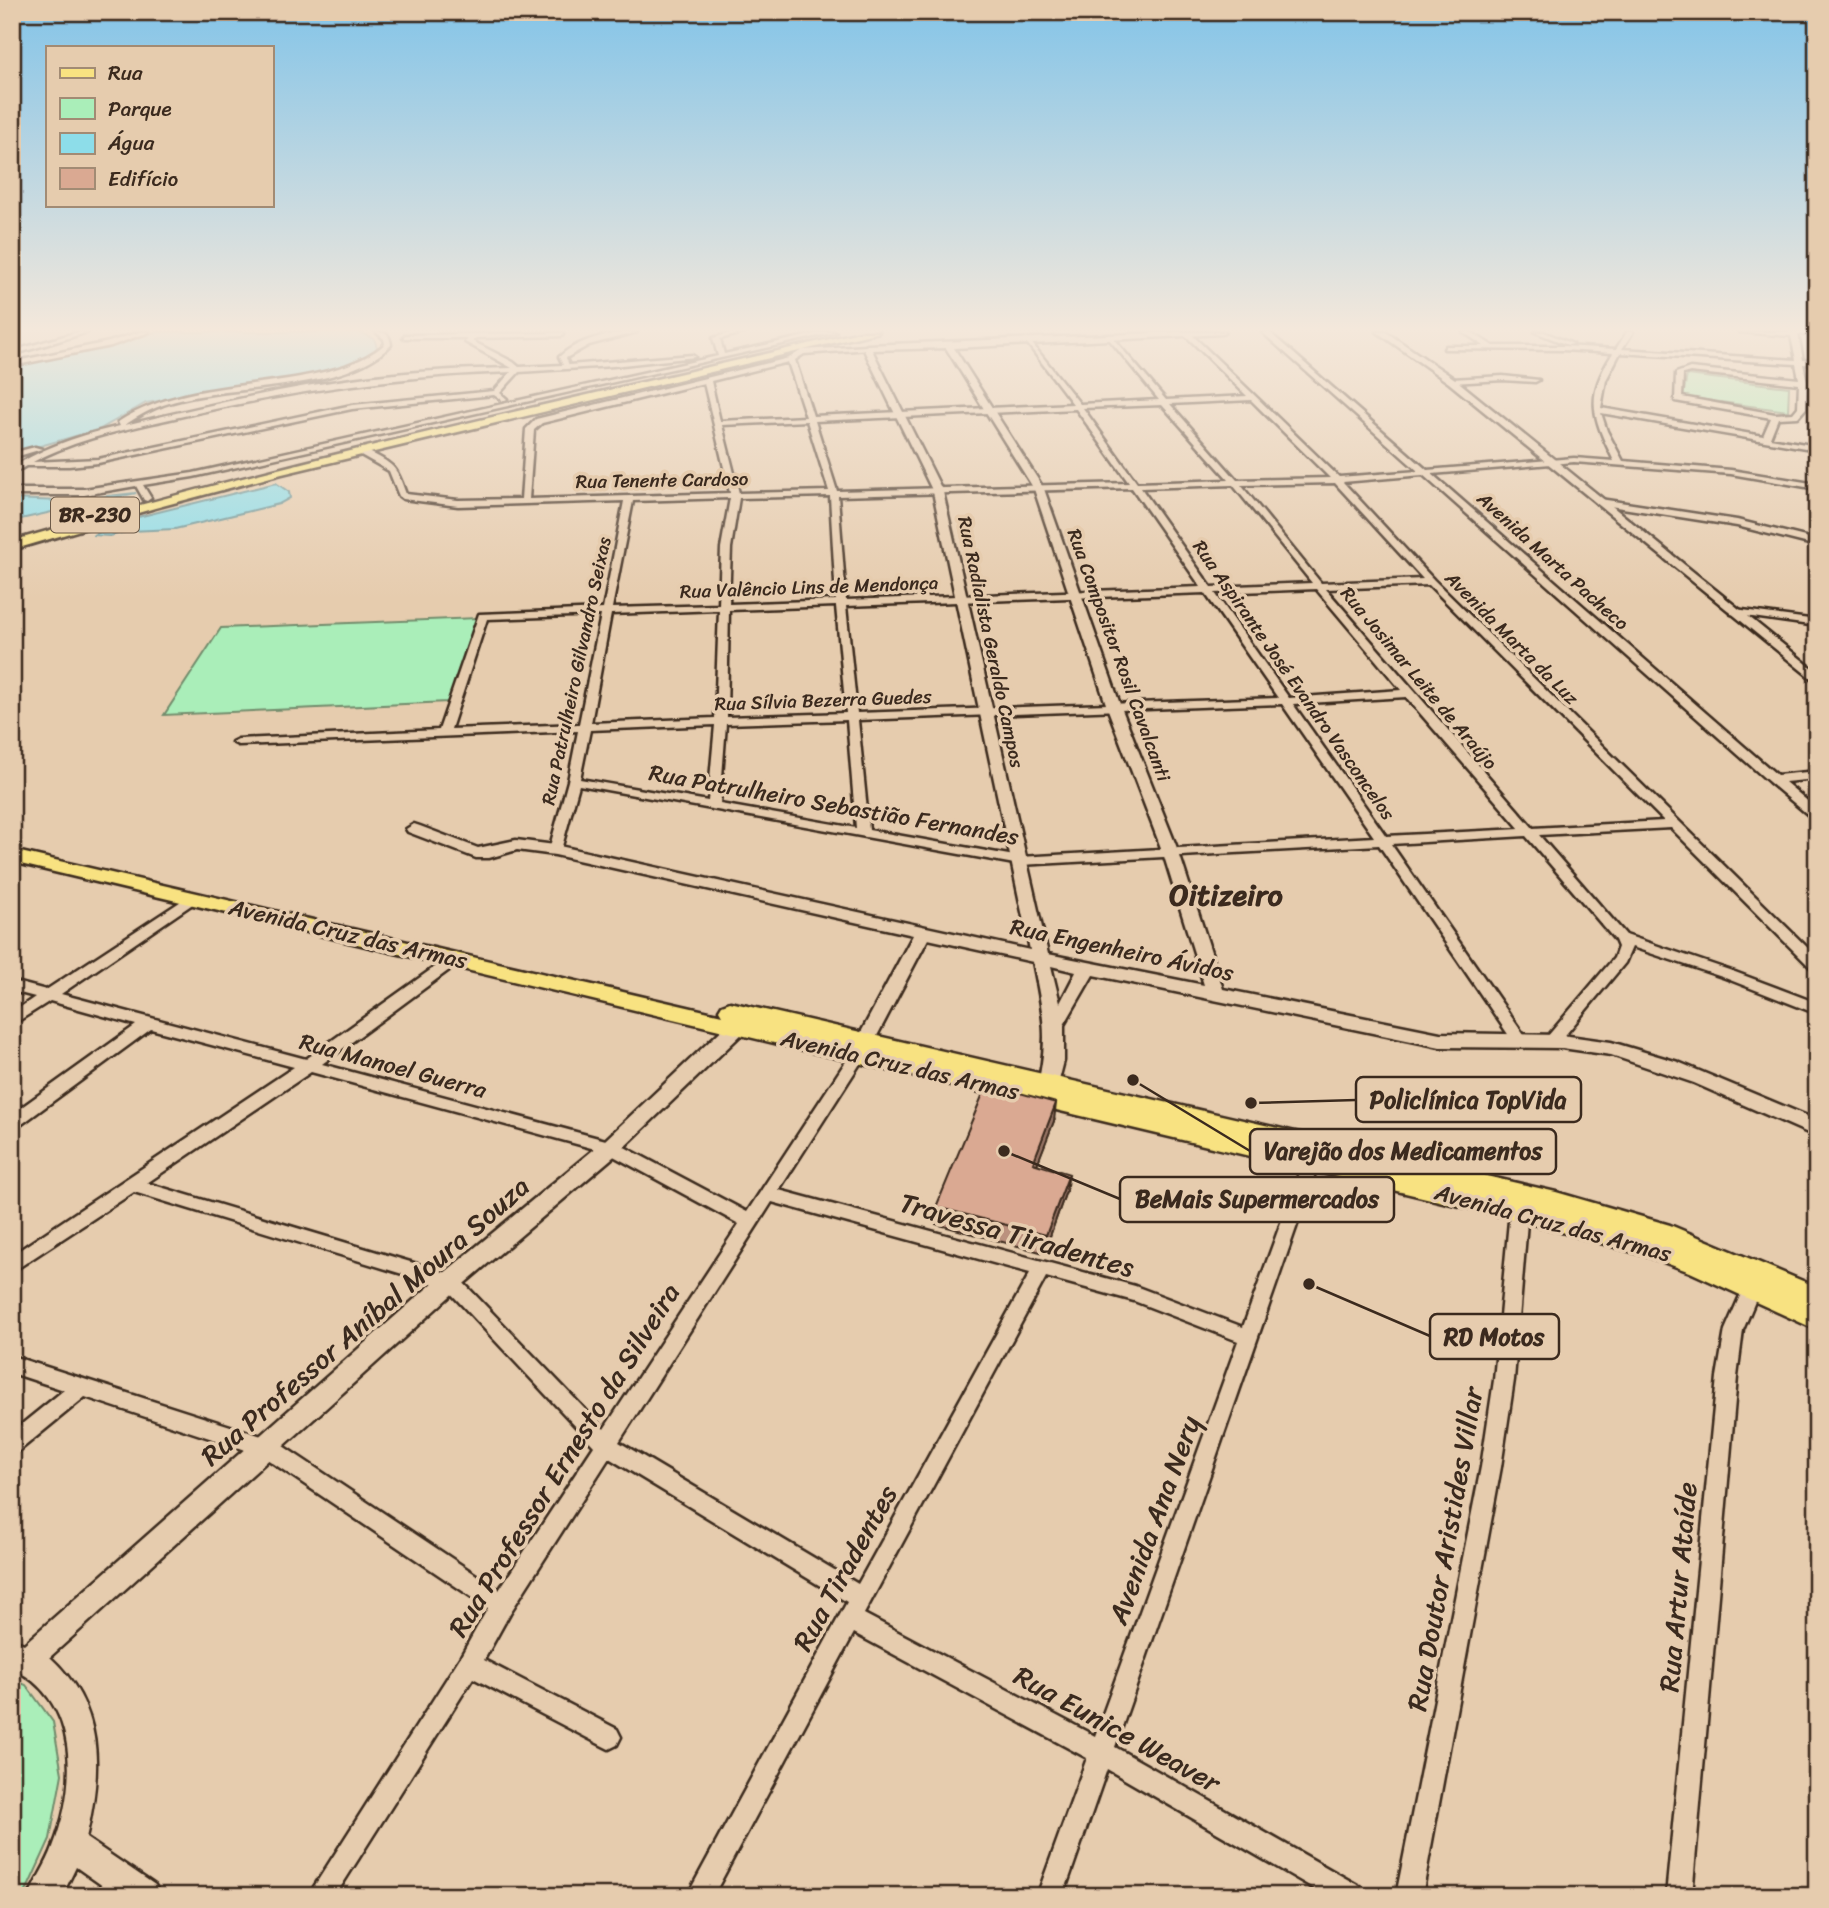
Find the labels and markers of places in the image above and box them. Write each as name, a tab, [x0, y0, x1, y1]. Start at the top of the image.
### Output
callout: Policlínica TopVida	[1356, 1077, 1581, 1122]
callout: Varejão dos Medicamentos	[1250, 1129, 1556, 1174]
callout: BeMais Supermercados	[1120, 1177, 1394, 1222]
callout: RD Motos	[1430, 1314, 1559, 1359]

